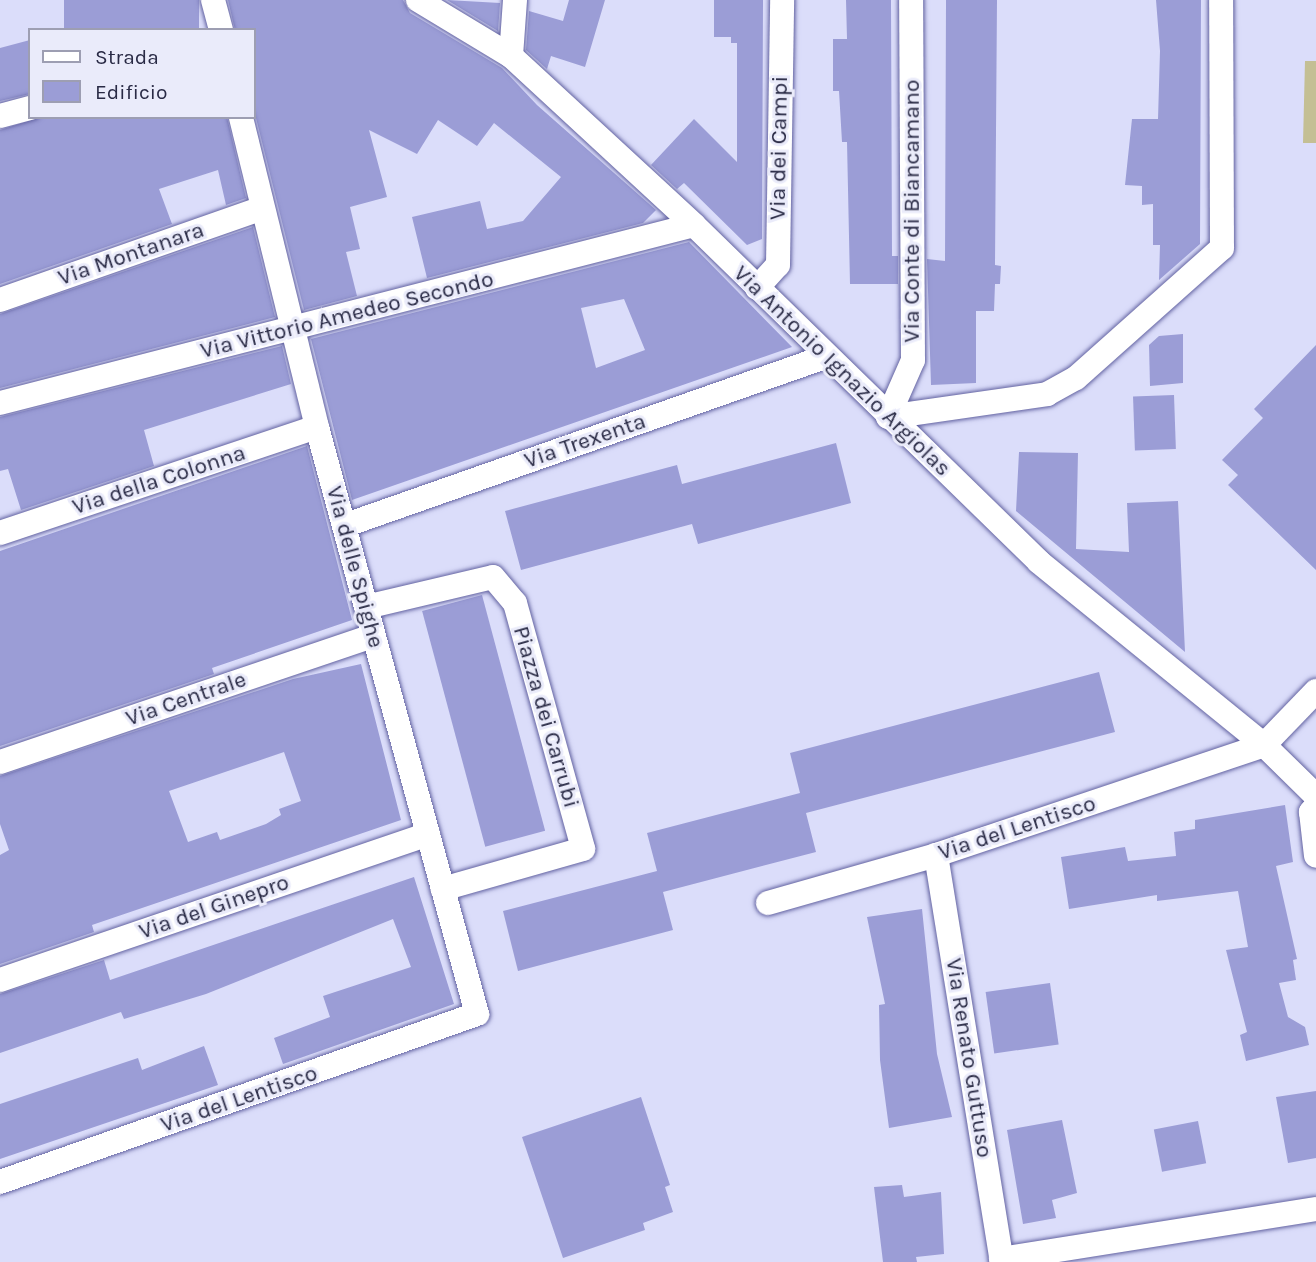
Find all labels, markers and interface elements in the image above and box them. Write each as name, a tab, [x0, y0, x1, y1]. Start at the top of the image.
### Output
legend	[28, 28, 256, 119]
text: Strada	[95, 45, 159, 69]
street label: Via dei Campi	[764, 76, 794, 220]
street label: Via Conte di Biancamano	[898, 79, 926, 343]
text: Edificio	[95, 80, 168, 104]
street label: Via Montanara	[54, 216, 208, 292]
street label: Via Antonio Ignazio Argiolas	[728, 260, 956, 482]
street label: Via Vittorio Amedeo Secondo	[198, 265, 496, 365]
street label: Via Trexenta	[521, 407, 649, 475]
street label: Via della Colonna	[69, 439, 249, 521]
street label: Via delle Spighe	[320, 483, 390, 651]
street label: Piazza dei Carrubi	[507, 623, 585, 811]
street label: Via Centrale	[122, 666, 250, 732]
street label: Via del Lentisco	[935, 790, 1099, 866]
street label: Via del Ginepro	[135, 868, 293, 946]
street label: Via Renato Guttuso	[940, 956, 998, 1160]
street label: Via del Lentisco	[157, 1059, 321, 1139]

